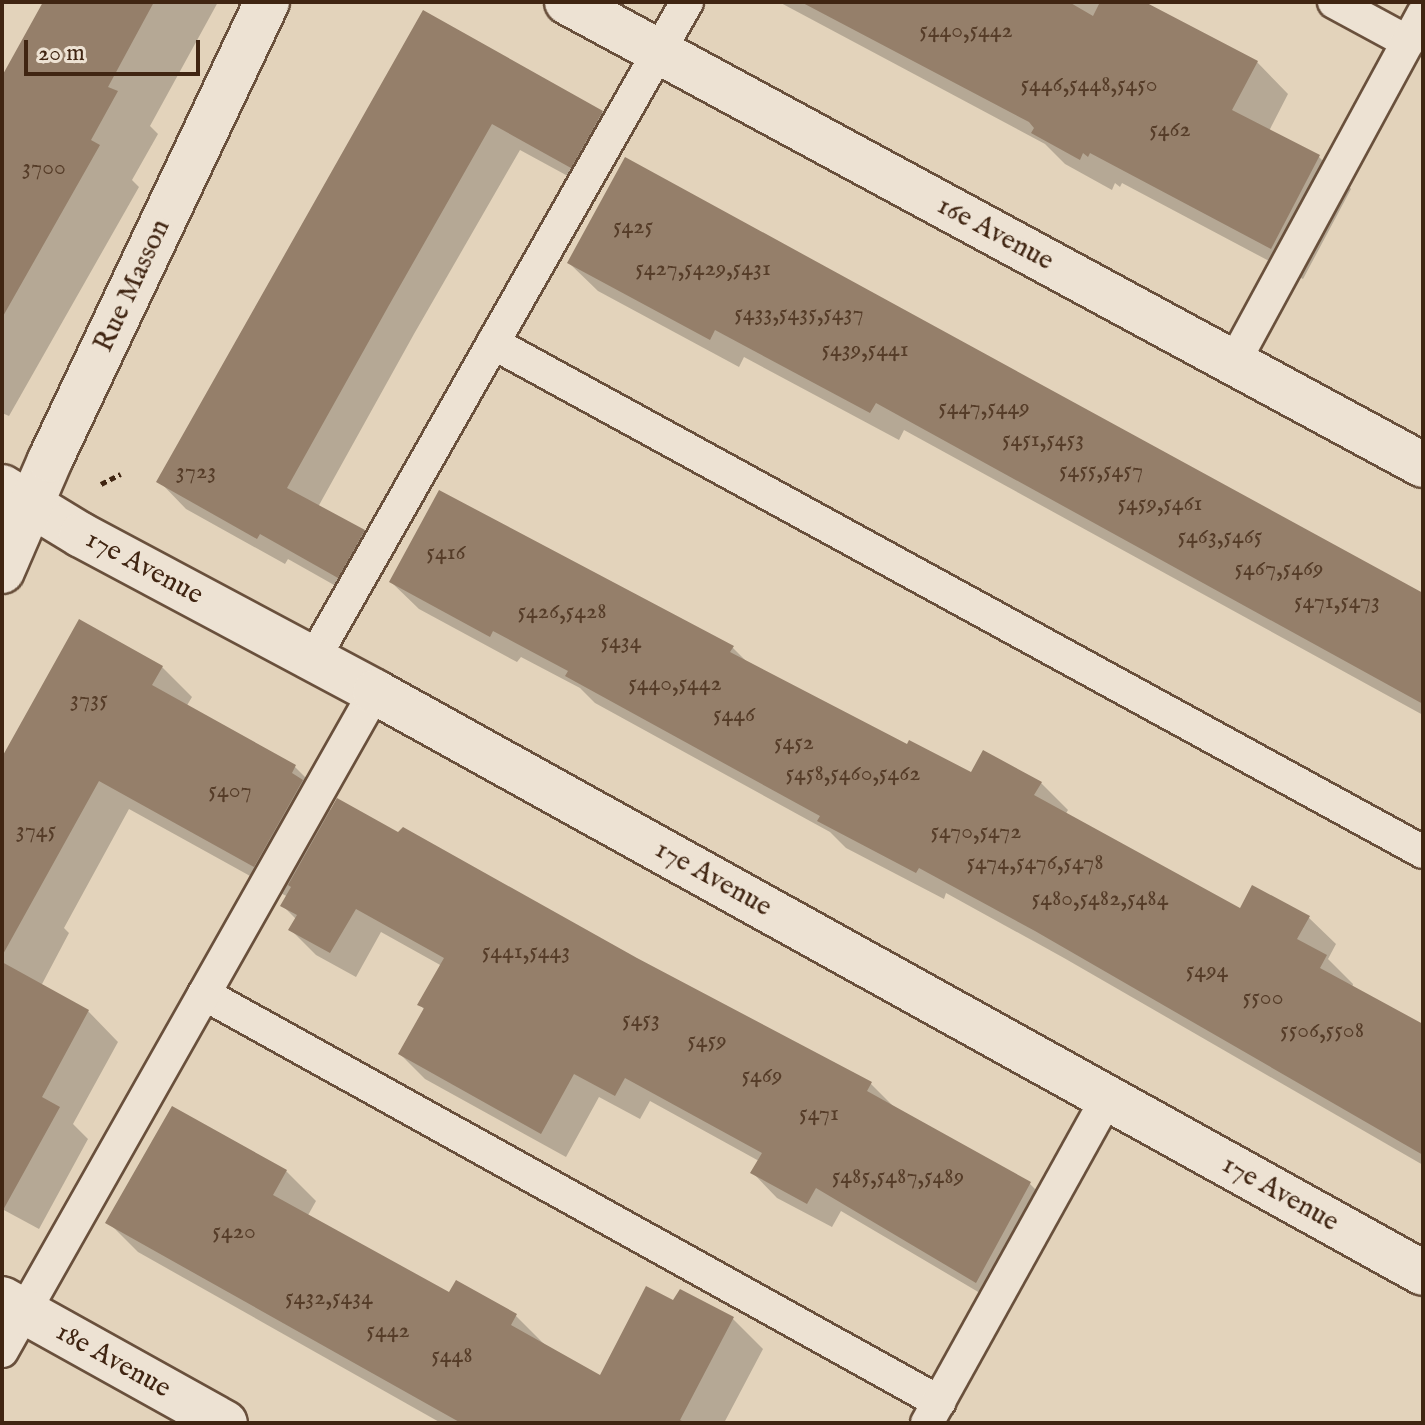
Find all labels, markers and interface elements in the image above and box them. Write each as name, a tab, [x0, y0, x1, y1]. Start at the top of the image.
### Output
house number: 5440,5442	[919, 17, 1013, 45]
scale bar	[28, 24, 204, 74]
text: 20 m	[38, 38, 85, 69]
house number: 5446,5448,5450	[1020, 71, 1158, 99]
house number: 5462	[1149, 116, 1191, 144]
house number: 3700	[22, 154, 66, 182]
street label: 16e Avenue	[931, 189, 1059, 279]
house number: 5425	[613, 213, 653, 241]
street label: Rue Masson	[88, 214, 178, 358]
house number: 5427,5429,5431	[635, 255, 771, 283]
house number: 5433,5435,5437	[734, 300, 864, 328]
house number: 5439,5441	[821, 336, 909, 364]
house number: 5447,5449	[938, 394, 1030, 422]
house number: 5451,5453	[1002, 426, 1084, 454]
house number: 5455,5457	[1059, 457, 1143, 485]
house number: 3723	[176, 458, 216, 486]
house number: 5459,5461	[1117, 490, 1203, 518]
street label: 17e Avenue	[80, 523, 208, 613]
house number: 5463,5465	[1177, 523, 1263, 551]
house number: 5416	[426, 539, 466, 567]
house number: 5467,5469	[1234, 555, 1324, 583]
house number: 5471,5473	[1294, 588, 1380, 616]
house number: 5426,5428	[517, 598, 607, 626]
house number: 5434	[600, 628, 642, 656]
house number: 5440,5442	[628, 670, 722, 698]
house number: 3735	[70, 686, 108, 714]
house number: 5446	[713, 701, 755, 729]
house number: 5452	[774, 729, 814, 757]
house number: 5458,5460,5462	[785, 760, 921, 788]
house number: 5407	[208, 777, 252, 805]
house number: 3745	[16, 817, 56, 845]
house number: 5470,5472	[930, 818, 1022, 846]
street label: 17e Avenue	[649, 833, 777, 925]
house number: 5474,5476,5478	[966, 849, 1104, 877]
house number: 5480,5482,5484	[1032, 885, 1168, 913]
house number: 5441,5443	[482, 938, 570, 966]
house number: 5494	[1186, 957, 1228, 985]
house number: 5500	[1243, 984, 1283, 1012]
house number: 5453	[622, 1006, 660, 1034]
house number: 5506,5508	[1280, 1017, 1364, 1045]
house number: 5459	[687, 1027, 727, 1055]
house number: 5469	[742, 1062, 782, 1090]
house number: 5471	[799, 1100, 839, 1128]
street label: 17e Avenue	[1216, 1148, 1344, 1240]
house number: 5485,5487,5489	[832, 1163, 964, 1191]
house number: 5420	[212, 1218, 256, 1246]
house number: 5432,5434	[285, 1284, 373, 1312]
street label: 18e Avenue	[50, 1316, 176, 1406]
house number: 5442	[366, 1317, 410, 1345]
house number: 5448	[431, 1342, 473, 1370]

